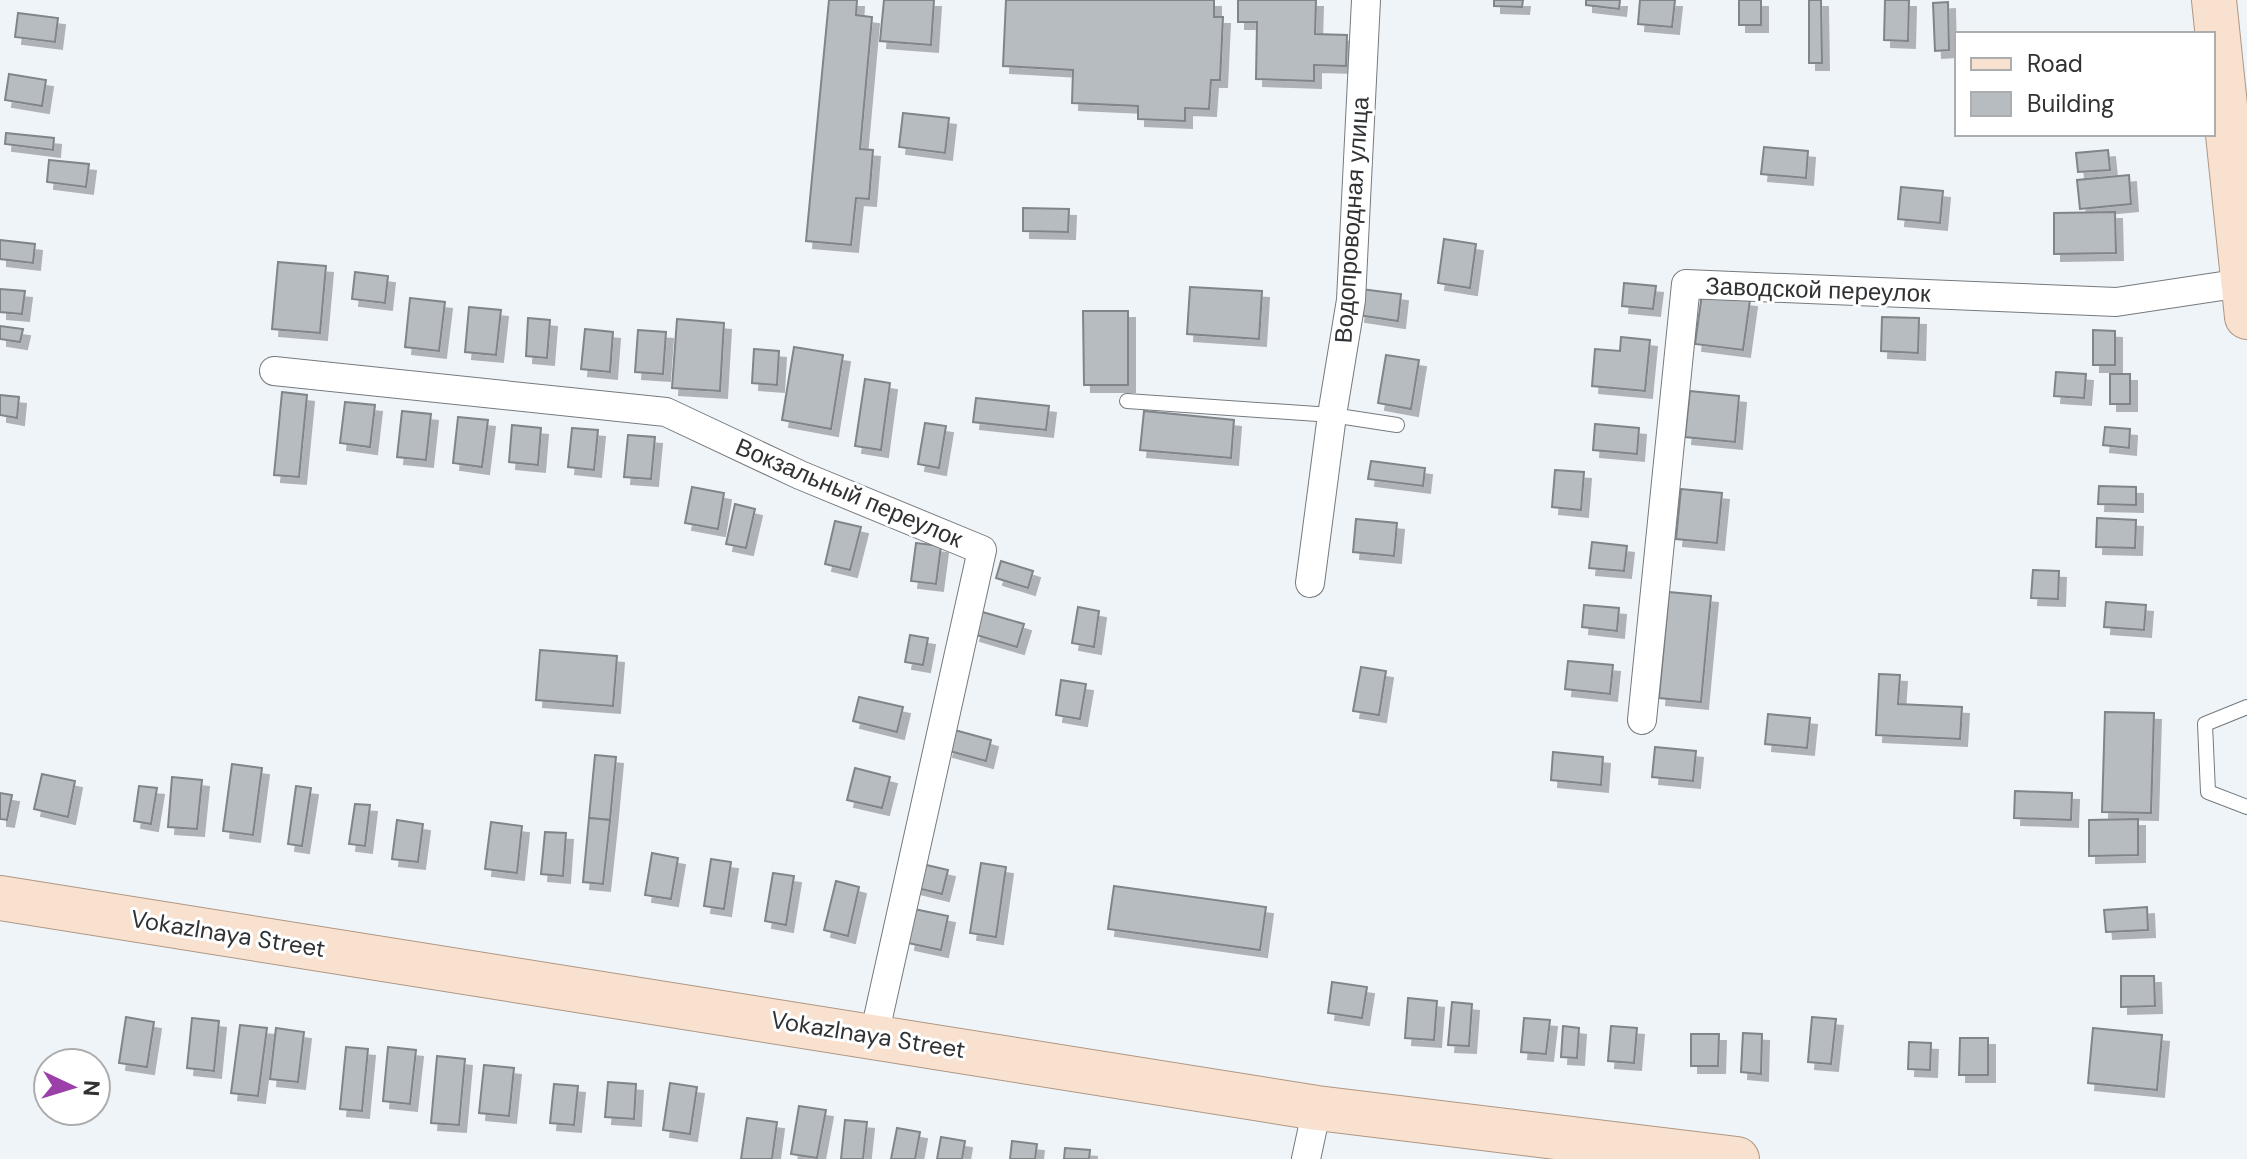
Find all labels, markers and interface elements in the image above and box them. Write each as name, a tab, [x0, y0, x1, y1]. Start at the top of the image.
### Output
legend	[1955, 32, 2215, 136]
text: Road	[2027, 48, 2083, 79]
text: Building	[2027, 88, 2114, 119]
street label: Водопроводная улица	[1327, 95, 1376, 344]
street label: Заводской переулок	[1705, 270, 1932, 309]
street label: Вокзальный переулок	[731, 431, 968, 555]
street label: Vokazlnaya Street	[129, 903, 328, 964]
street label: Vokazlnaya Street	[769, 1004, 968, 1065]
north arrow	[32, 1047, 112, 1127]
text: N	[76, 1079, 106, 1097]

